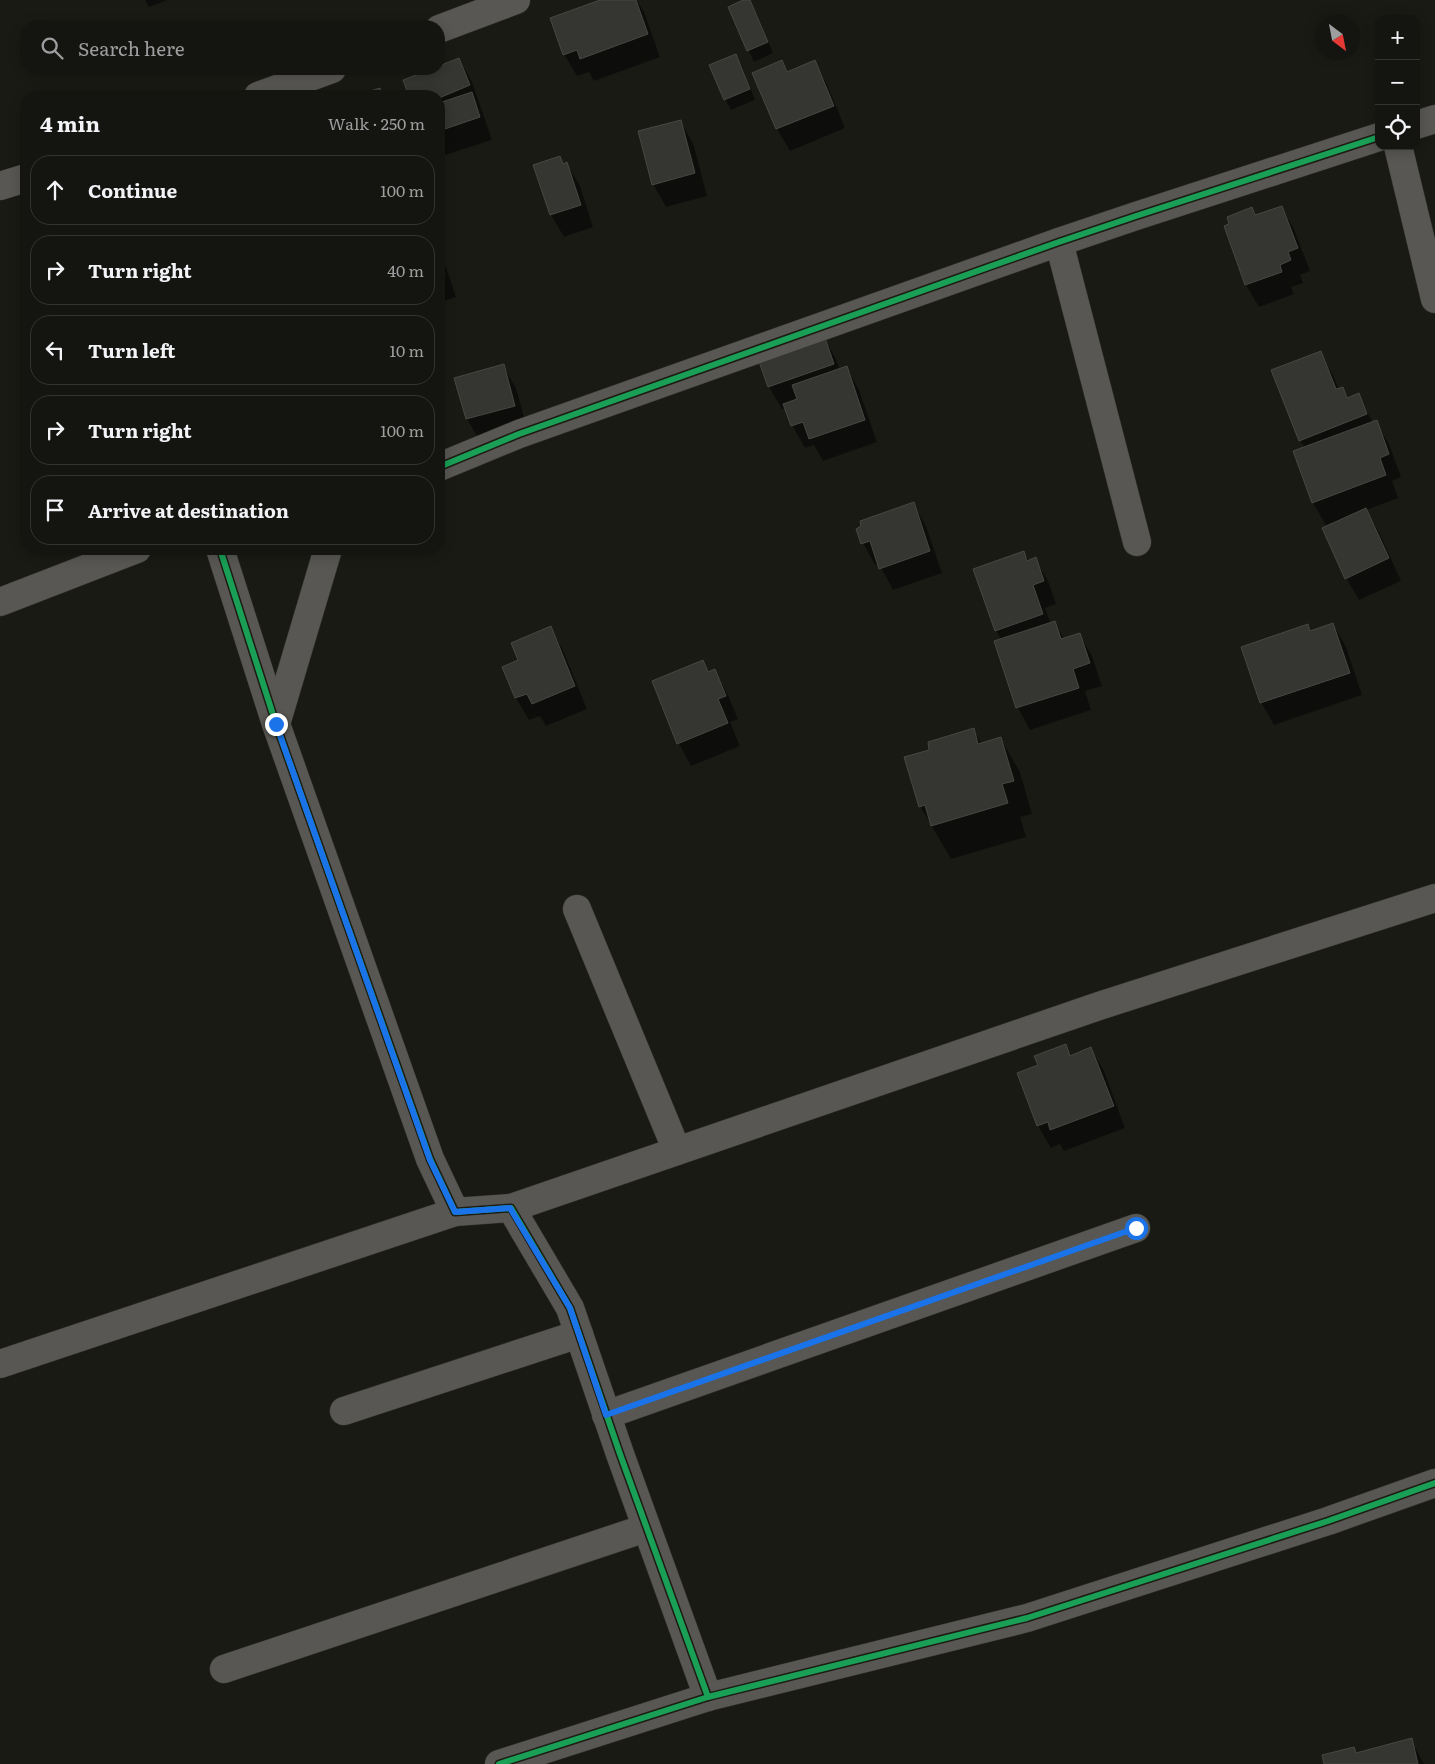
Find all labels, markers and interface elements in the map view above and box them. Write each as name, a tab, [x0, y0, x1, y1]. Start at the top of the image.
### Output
north arrow	[1315, 15, 1360, 60]
map controls	[1375, 15, 1420, 150]
button: +	[1375, 15, 1420, 60]
search box	[20, 20, 445, 75]
icon: search	[38, 34, 66, 62]
text: Search here	[78, 34, 185, 62]
button: −	[1375, 60, 1420, 105]
button: locate	[1375, 105, 1420, 150]
text: 4 min	[40, 107, 100, 138]
text: Walk · 250 m	[328, 111, 425, 135]
icon: ahead	[41, 176, 69, 204]
text: Continue	[88, 176, 177, 204]
text: 100 m	[380, 178, 424, 202]
icon: right	[41, 256, 69, 284]
text: Turn right	[88, 256, 192, 284]
text: 40 m	[387, 258, 424, 282]
icon: left	[41, 336, 69, 364]
text: Turn left	[88, 336, 175, 364]
text: 10 m	[390, 338, 424, 362]
icon: right	[41, 416, 69, 444]
text: Turn right	[88, 416, 192, 444]
text: 100 m	[380, 418, 424, 442]
icon: arrive	[41, 496, 69, 524]
text: Arrive at destination	[88, 496, 289, 524]
route end	[265, 713, 288, 736]
route start	[1125, 1217, 1148, 1240]

